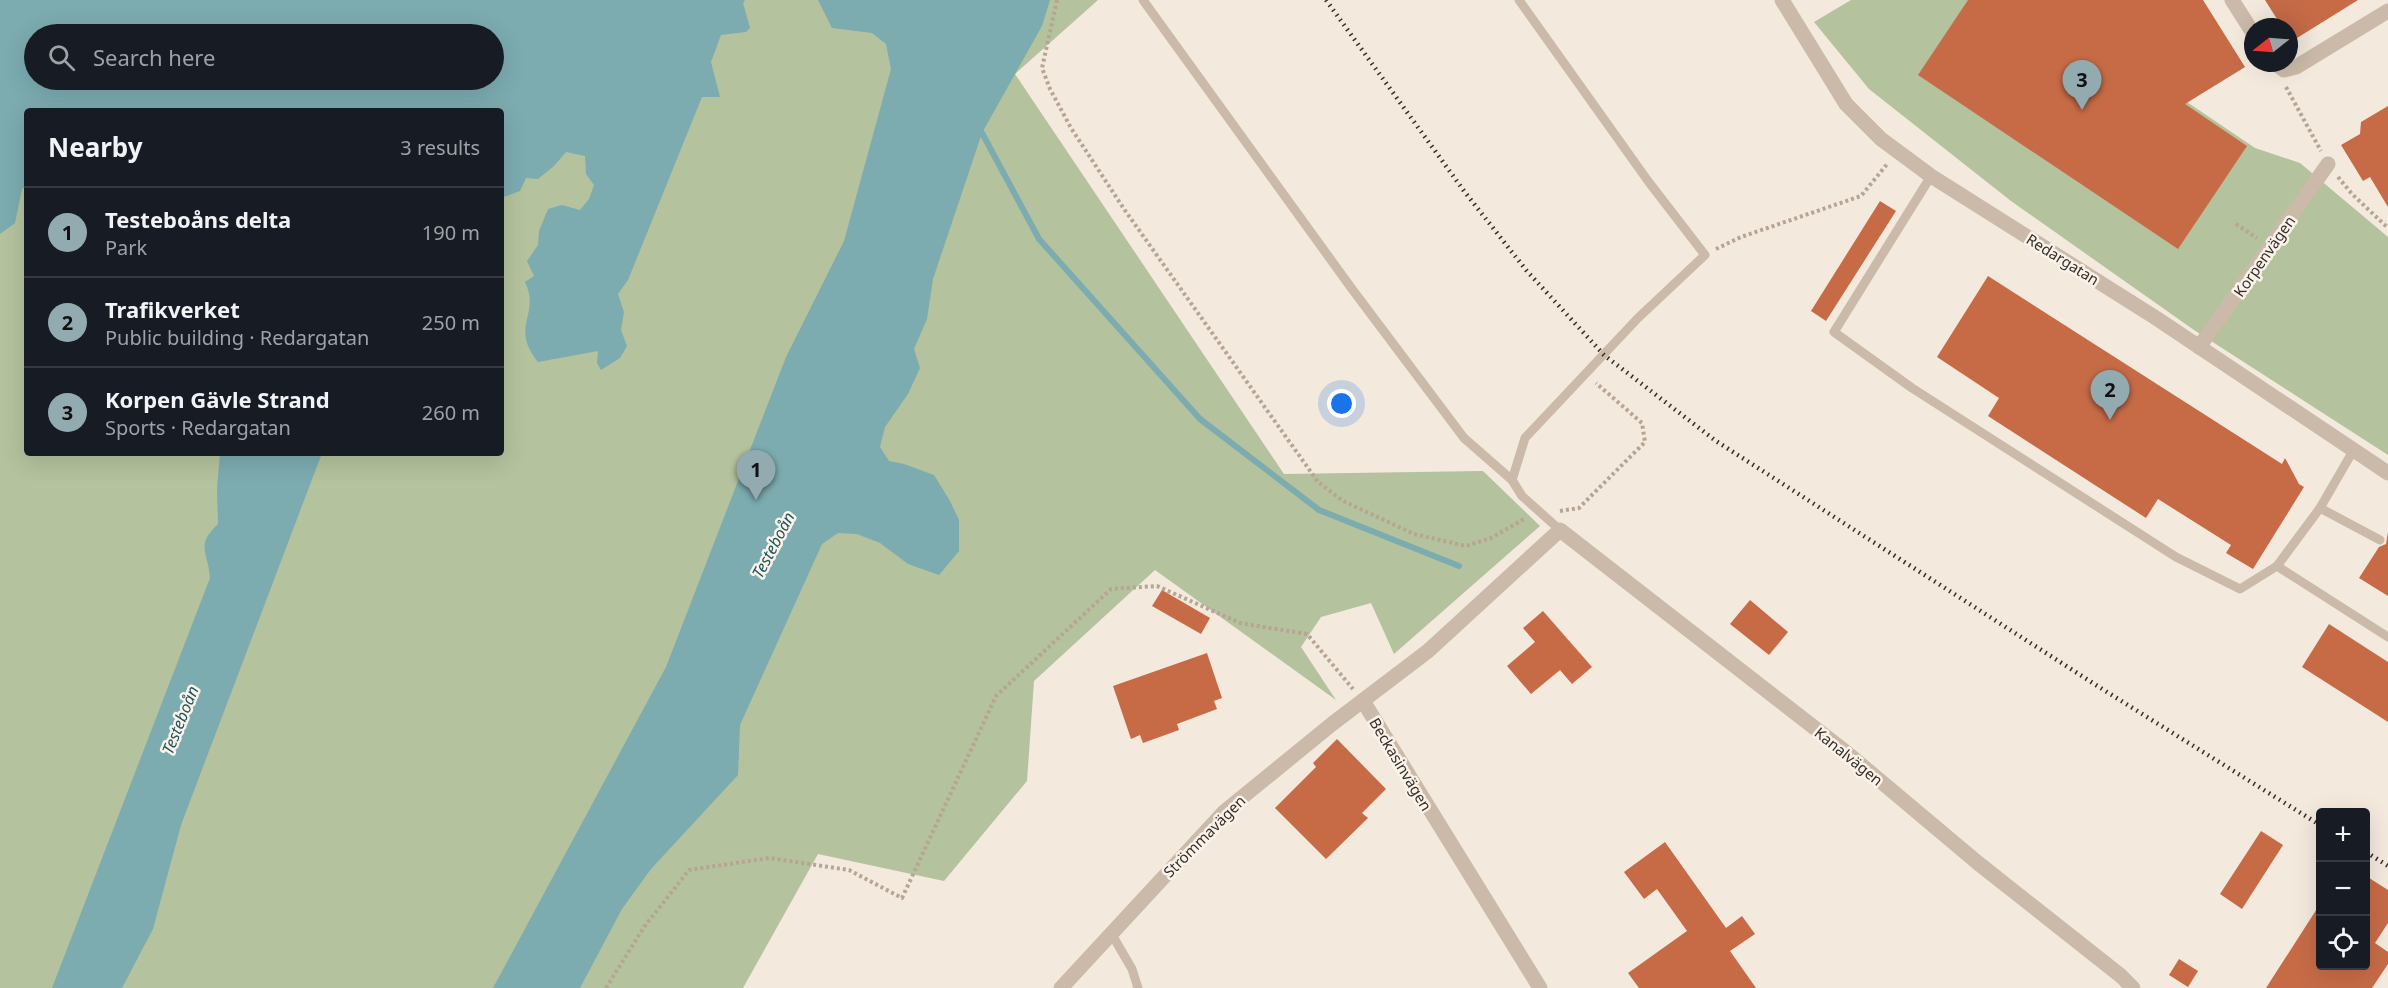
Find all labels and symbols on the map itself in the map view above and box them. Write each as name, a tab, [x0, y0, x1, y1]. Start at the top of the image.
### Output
north arrow	[2244, 18, 2298, 72]
pin: 3	[2062, 60, 2102, 110]
street label: Korpenvägen	[2229, 212, 2299, 300]
street label: Redargatan	[2023, 229, 2103, 289]
pin: 2	[2090, 370, 2130, 420]
your location	[1327, 389, 1356, 418]
pin: 1	[736, 450, 776, 500]
water label: Testeboån	[746, 508, 800, 582]
water label: Testeboån	[156, 683, 204, 757]
street label: Beckasinvägen	[1365, 714, 1437, 814]
street label: Kanalvägen	[1811, 722, 1887, 790]
street label: Strömmavägen	[1159, 791, 1249, 881]

